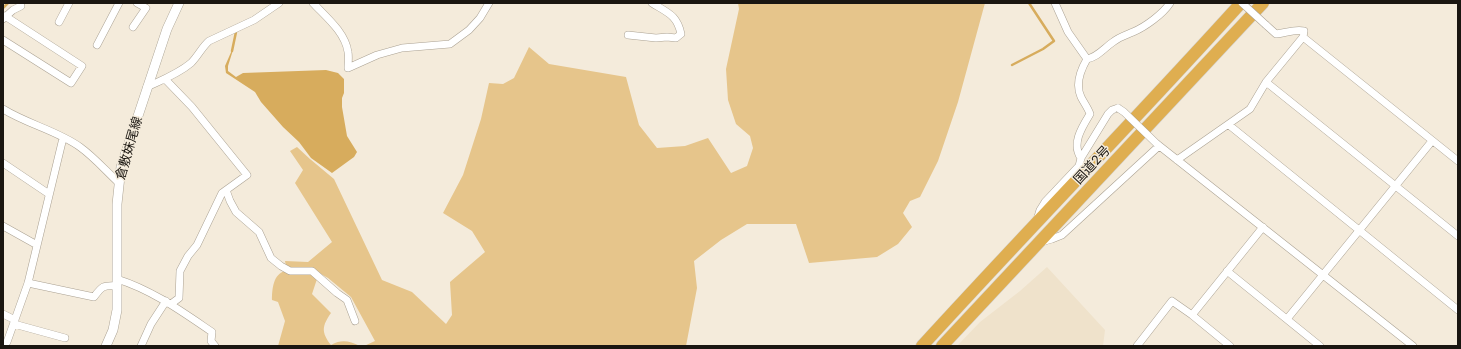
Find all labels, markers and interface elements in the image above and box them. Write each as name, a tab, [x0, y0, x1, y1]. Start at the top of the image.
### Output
street label: 倉敷妹尾線	[113, 115, 145, 181]
street label: 国道2号	[1070, 143, 1114, 187]

